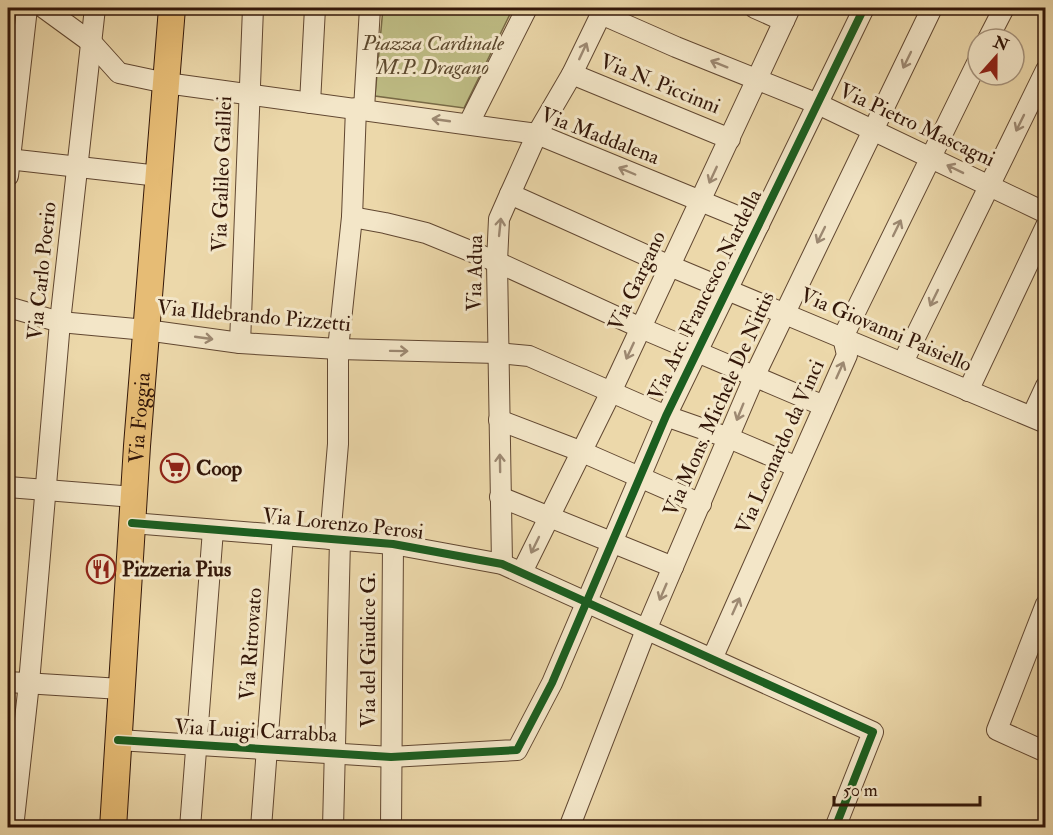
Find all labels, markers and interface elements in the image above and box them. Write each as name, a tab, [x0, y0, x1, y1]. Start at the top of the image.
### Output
north arrow	[966, 27, 1026, 87]
park label: Piazza Cardinale M.P. Dragano	[361, 30, 505, 81]
text: N	[990, 32, 1012, 56]
one-way arrow	[577, 43, 589, 61]
street label: Via N. Piccinni	[596, 48, 725, 121]
one-way arrow	[900, 51, 912, 69]
one-way arrow	[711, 58, 729, 69]
street label: Via Pietro Mascagni	[835, 77, 1000, 173]
street label: Via Galileo Galilei	[206, 95, 238, 253]
street label: Via Maddalena	[537, 101, 664, 171]
one-way arrow	[431, 114, 451, 125]
one-way arrow	[1014, 114, 1025, 132]
one-way arrow	[947, 163, 964, 175]
one-way arrow	[619, 165, 637, 176]
one-way arrow	[707, 166, 719, 184]
street label: Via Arc. Francesco Nardella	[642, 185, 768, 405]
street label: Via Carlo Poerio	[21, 201, 63, 341]
one-way arrow	[495, 217, 506, 237]
one-way arrow	[891, 219, 903, 237]
one-way arrow	[815, 226, 827, 244]
street label: Via Gargano	[602, 227, 672, 335]
street label: Via Adua	[461, 234, 489, 312]
street label: Via Giovanni Paisiello	[796, 282, 976, 378]
street label: Via Mons. Michele De Nittis	[657, 287, 781, 521]
one-way arrow	[928, 289, 940, 307]
street label: Via Ildebrando Pizzetti	[156, 294, 353, 338]
one-way arrow	[194, 333, 214, 344]
one-way arrow	[623, 342, 635, 360]
one-way arrow	[388, 345, 408, 356]
street label: Via Leonardo da Vinci	[729, 355, 831, 538]
one-way arrow	[836, 361, 847, 379]
street label: Via Foggia	[122, 371, 156, 464]
one-way arrow	[734, 403, 745, 421]
supermarket icon: Coop	[159, 452, 191, 484]
one-way arrow	[494, 454, 506, 474]
place label: Coop	[196, 455, 243, 482]
street label: Via Lorenzo Perosi	[261, 502, 425, 546]
one-way arrow	[529, 536, 540, 554]
restaurant icon: Pizzeria Pius	[85, 553, 117, 585]
place label: Pizzeria Pius	[122, 556, 231, 583]
street label: Via del Giudice G.	[355, 572, 382, 728]
one-way arrow	[657, 582, 668, 600]
street label: Via Ritrovato	[234, 587, 268, 701]
one-way arrow	[731, 597, 742, 615]
street label: Via Luigi Carrabba	[174, 713, 338, 749]
scale bar	[834, 769, 980, 807]
text: 50 m	[843, 779, 878, 802]

